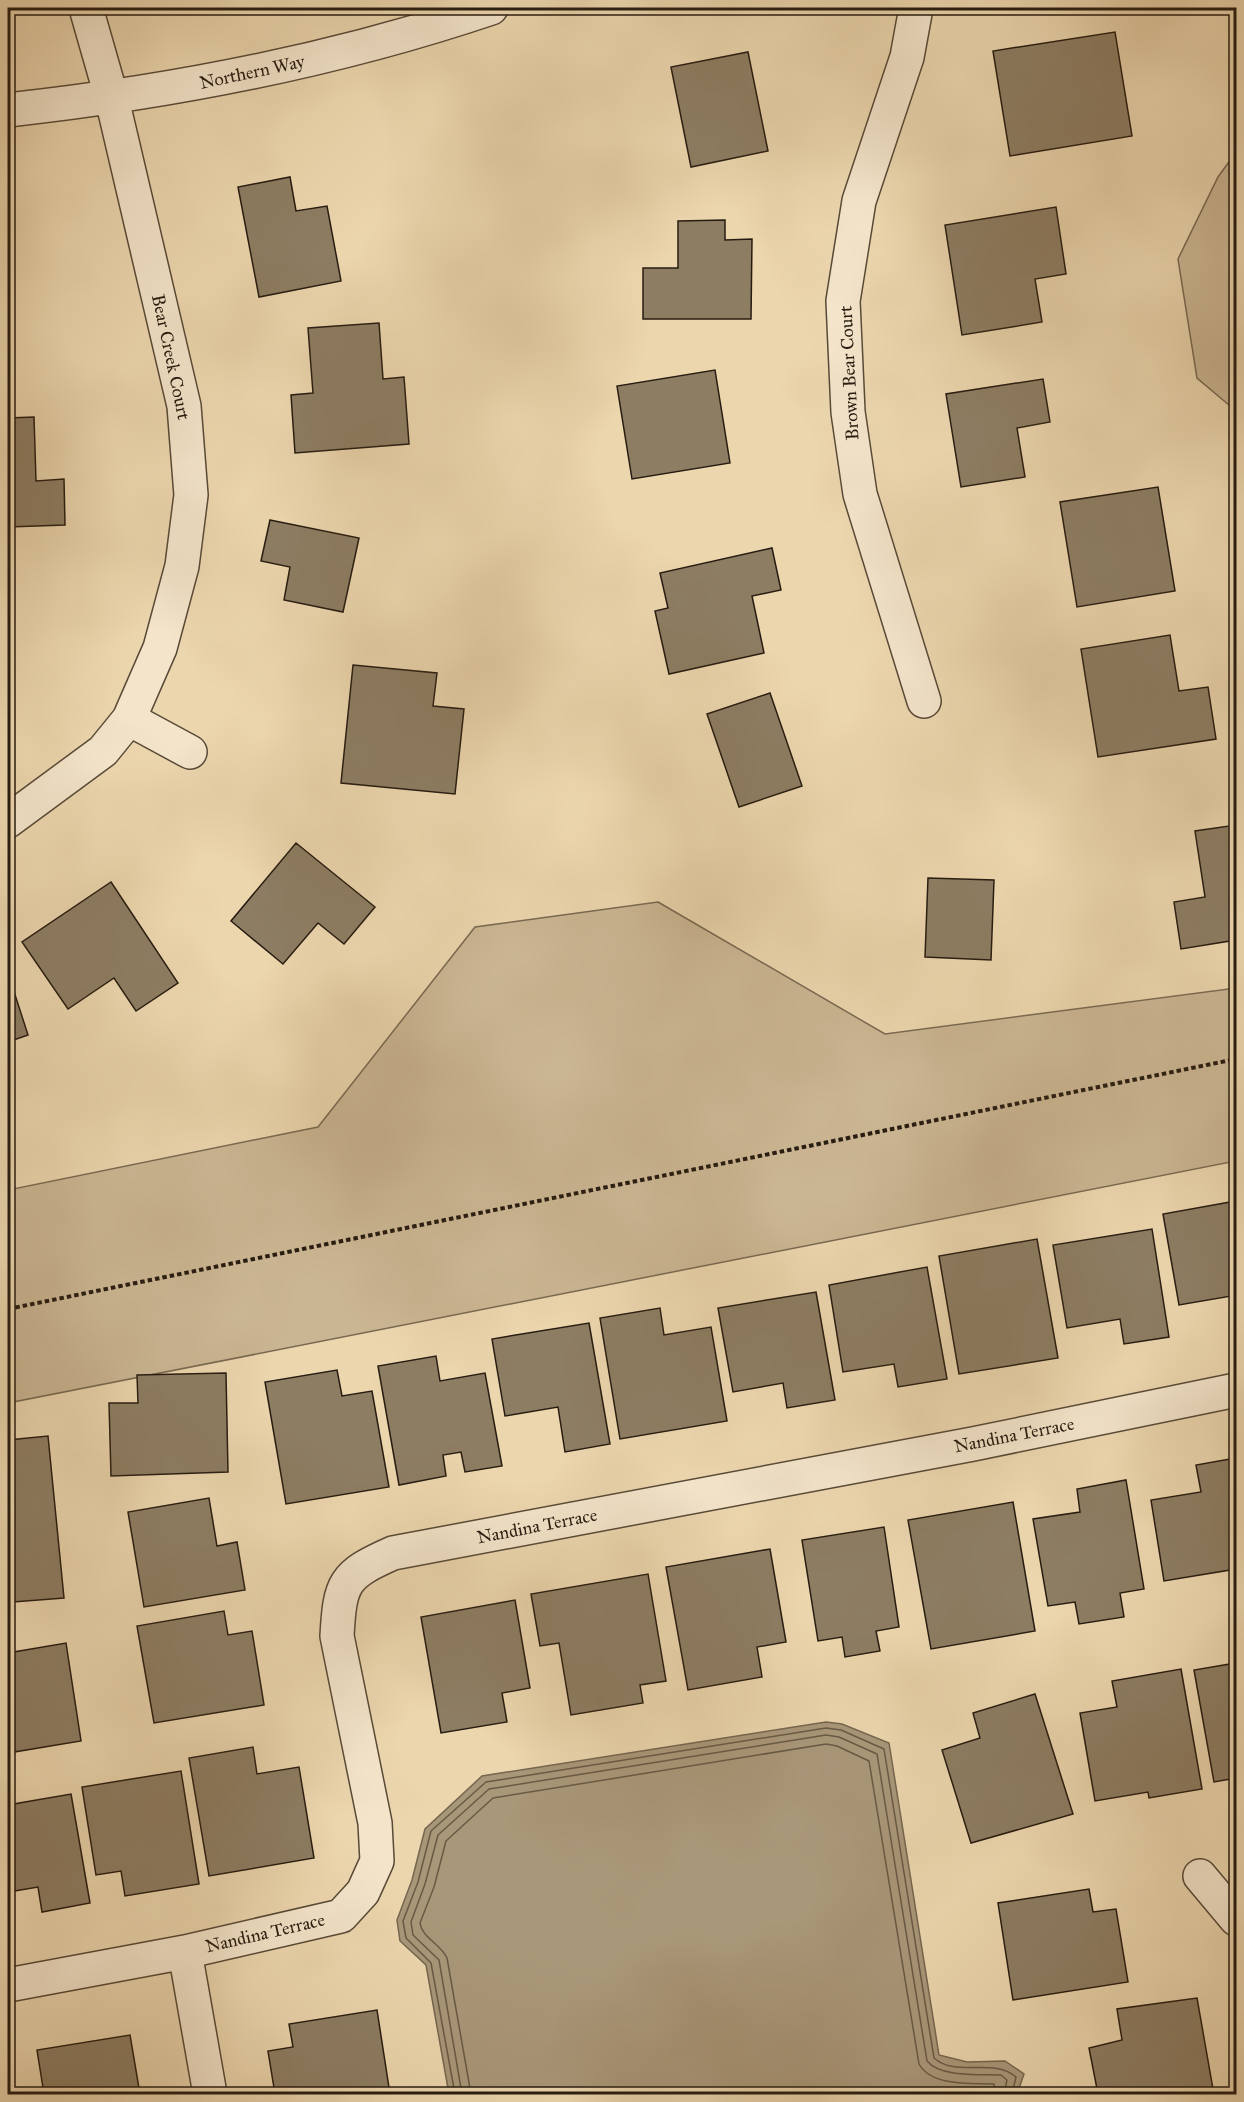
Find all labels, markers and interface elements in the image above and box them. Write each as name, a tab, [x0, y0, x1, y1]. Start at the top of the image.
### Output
street label: Northern Way	[197, 50, 307, 94]
street label: Bear Creek Court	[147, 292, 195, 422]
street label: Brown Bear Court	[834, 304, 864, 441]
street label: Nandina Terrace	[952, 1413, 1076, 1457]
street label: Nandina Terrace	[475, 1504, 599, 1548]
street label: Nandina Terrace	[203, 1909, 327, 1957]

